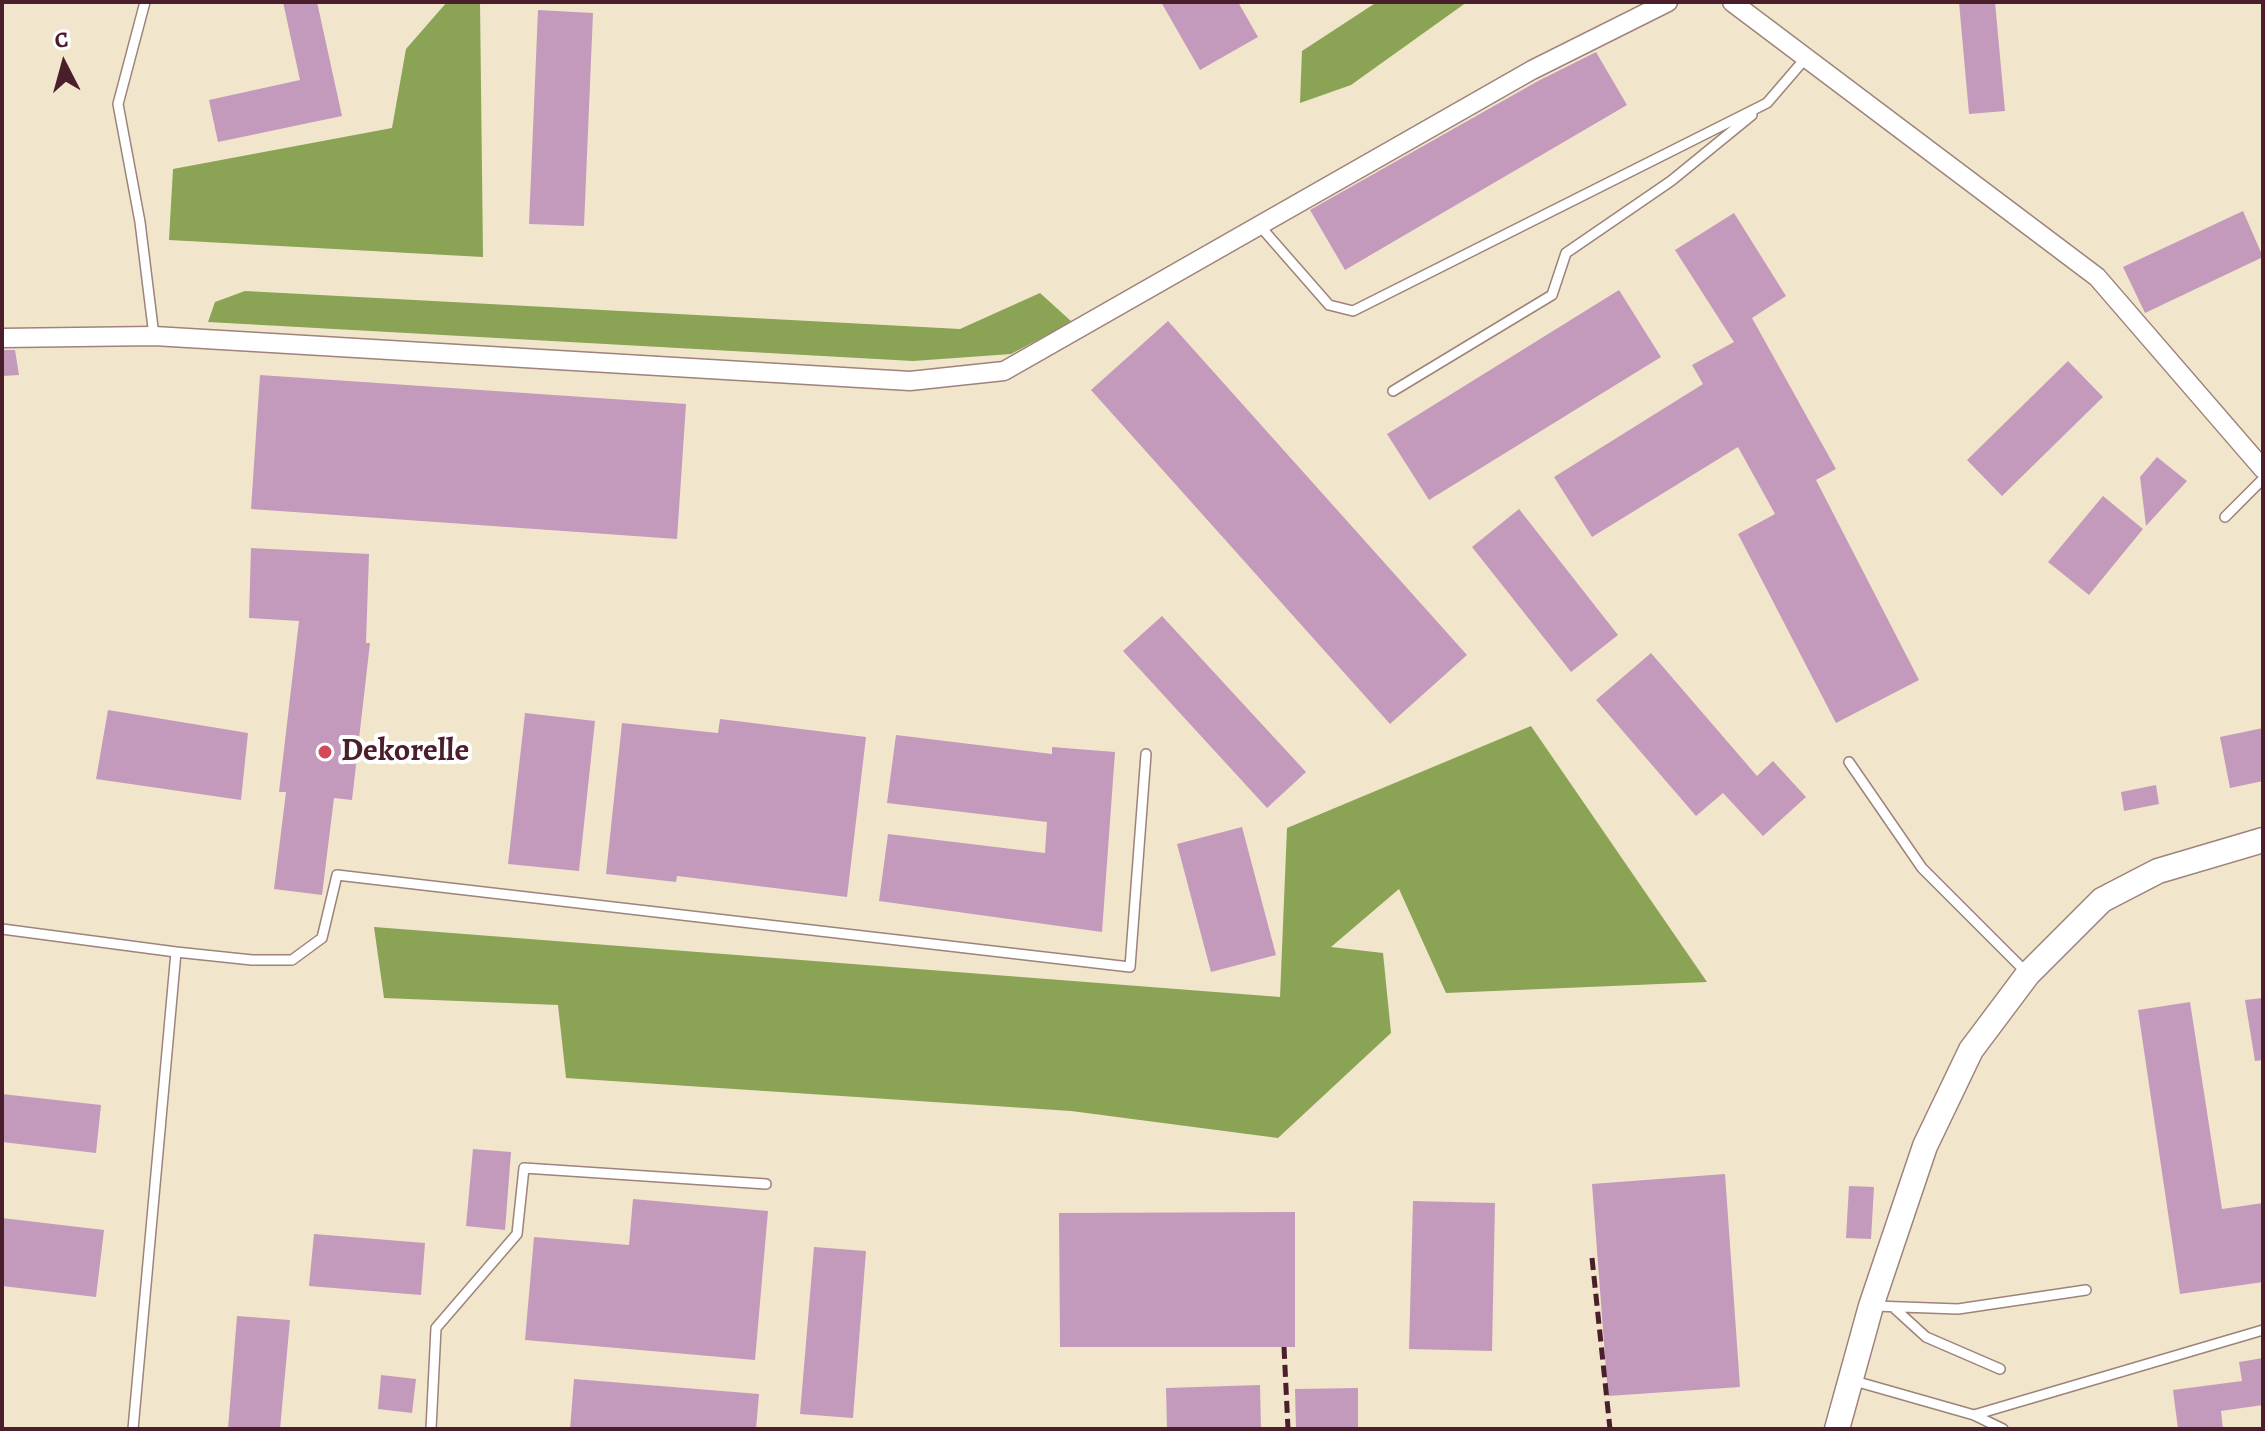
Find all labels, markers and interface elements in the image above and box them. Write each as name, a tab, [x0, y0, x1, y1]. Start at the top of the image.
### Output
north arrow	[24, 24, 104, 104]
text: С	[53, 25, 70, 56]
place label: Dekorelle	[341, 733, 469, 771]
marker: Dekorelle	[316, 743, 334, 761]

